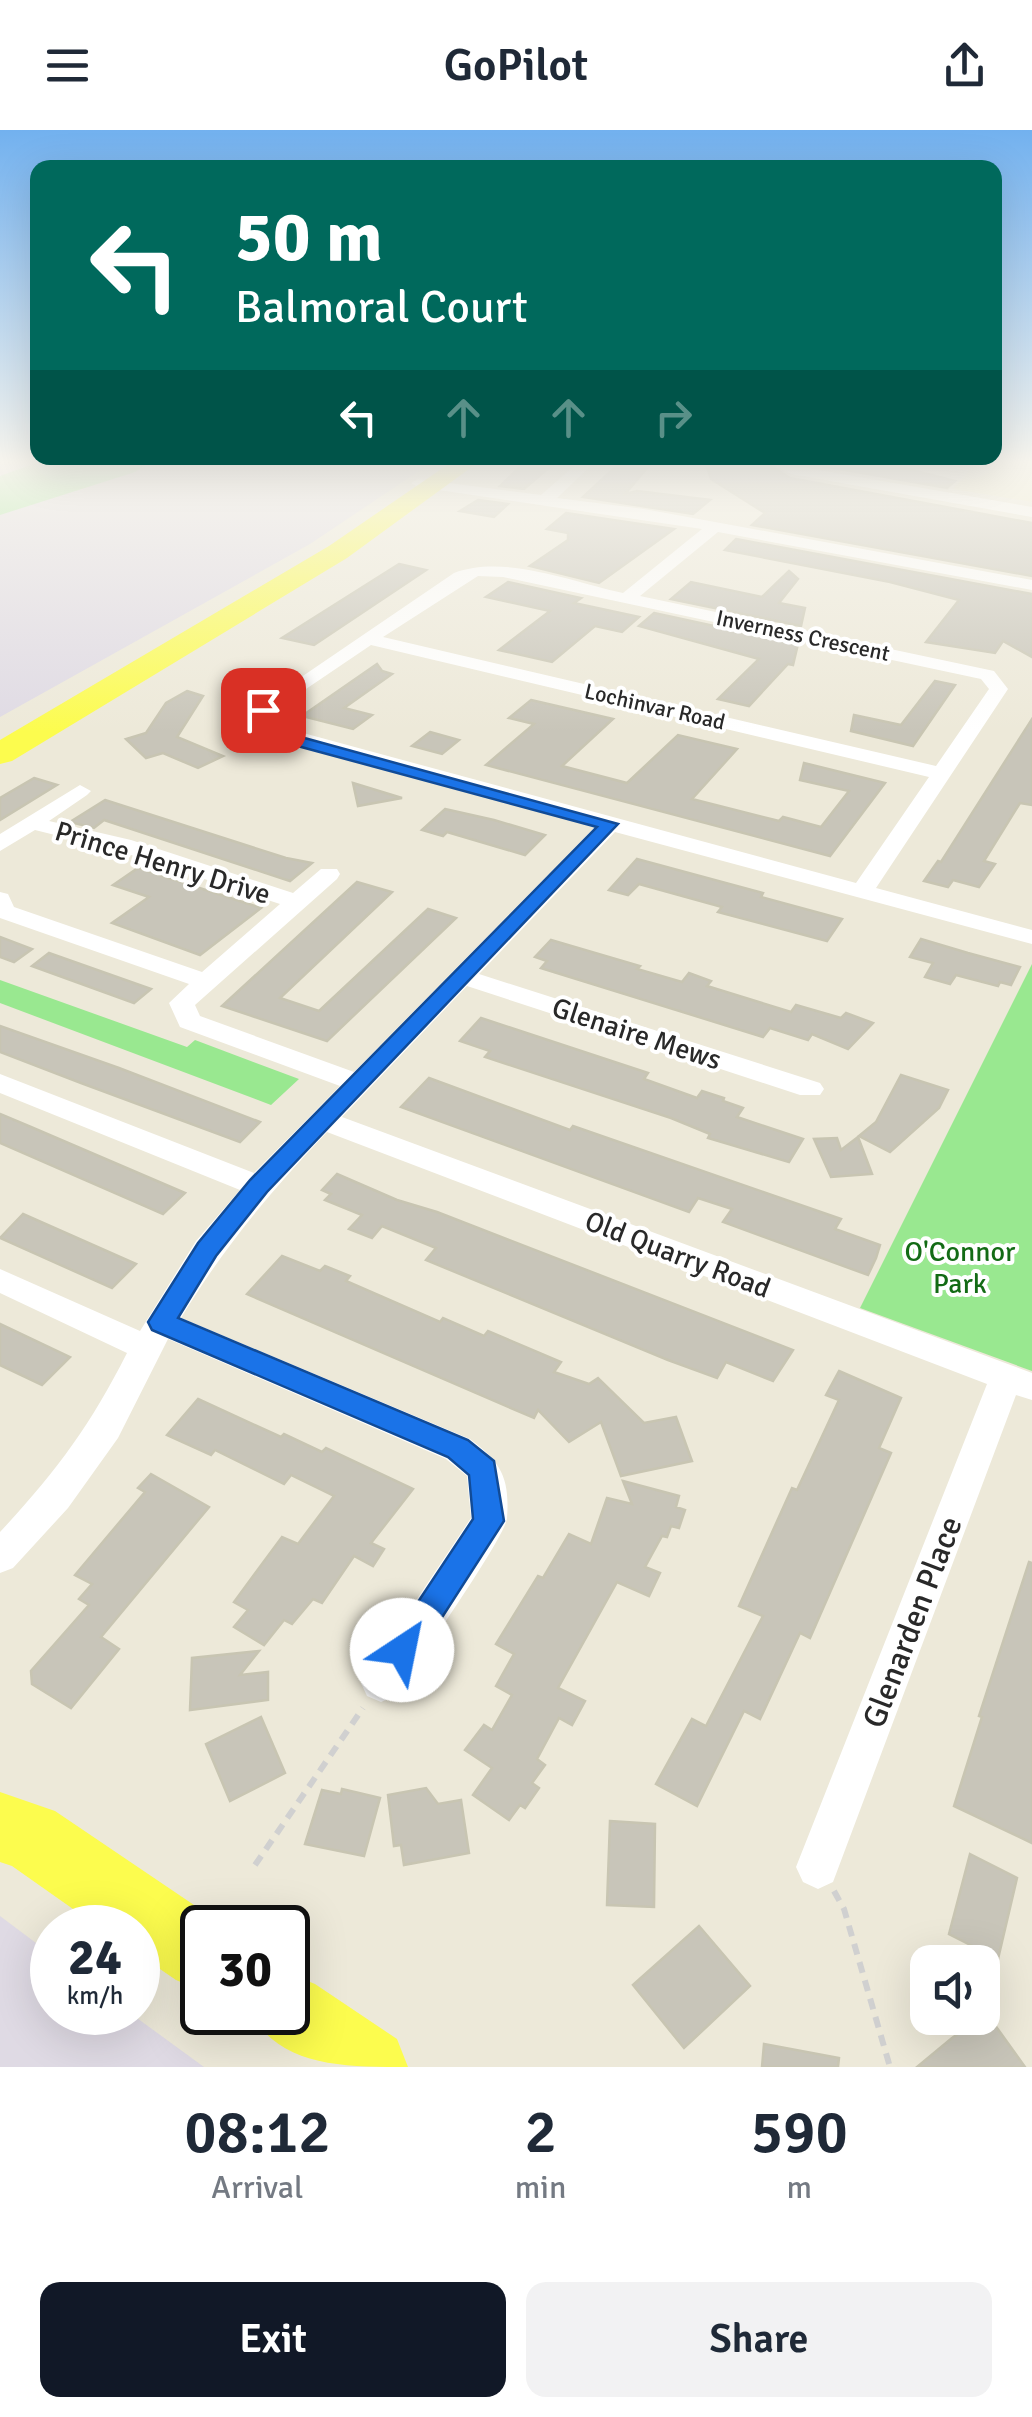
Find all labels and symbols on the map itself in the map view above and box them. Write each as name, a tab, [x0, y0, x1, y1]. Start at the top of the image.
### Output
street label: Inverness Crescent	[714, 604, 892, 667]
pin	[221, 668, 306, 753]
street label: Lochinvar Road	[582, 677, 728, 736]
street label: Prince Henry Drive	[51, 814, 274, 912]
street label: Glenaire Mews	[548, 991, 726, 1077]
street label: Old Quarry Road	[580, 1204, 775, 1306]
park label: O'Connor Park	[905, 1235, 1016, 1301]
street label: Glenarden Place	[854, 1511, 971, 1733]
position arrow	[350, 1598, 454, 1702]
speed limit sign: 30	[180, 1905, 310, 2035]

